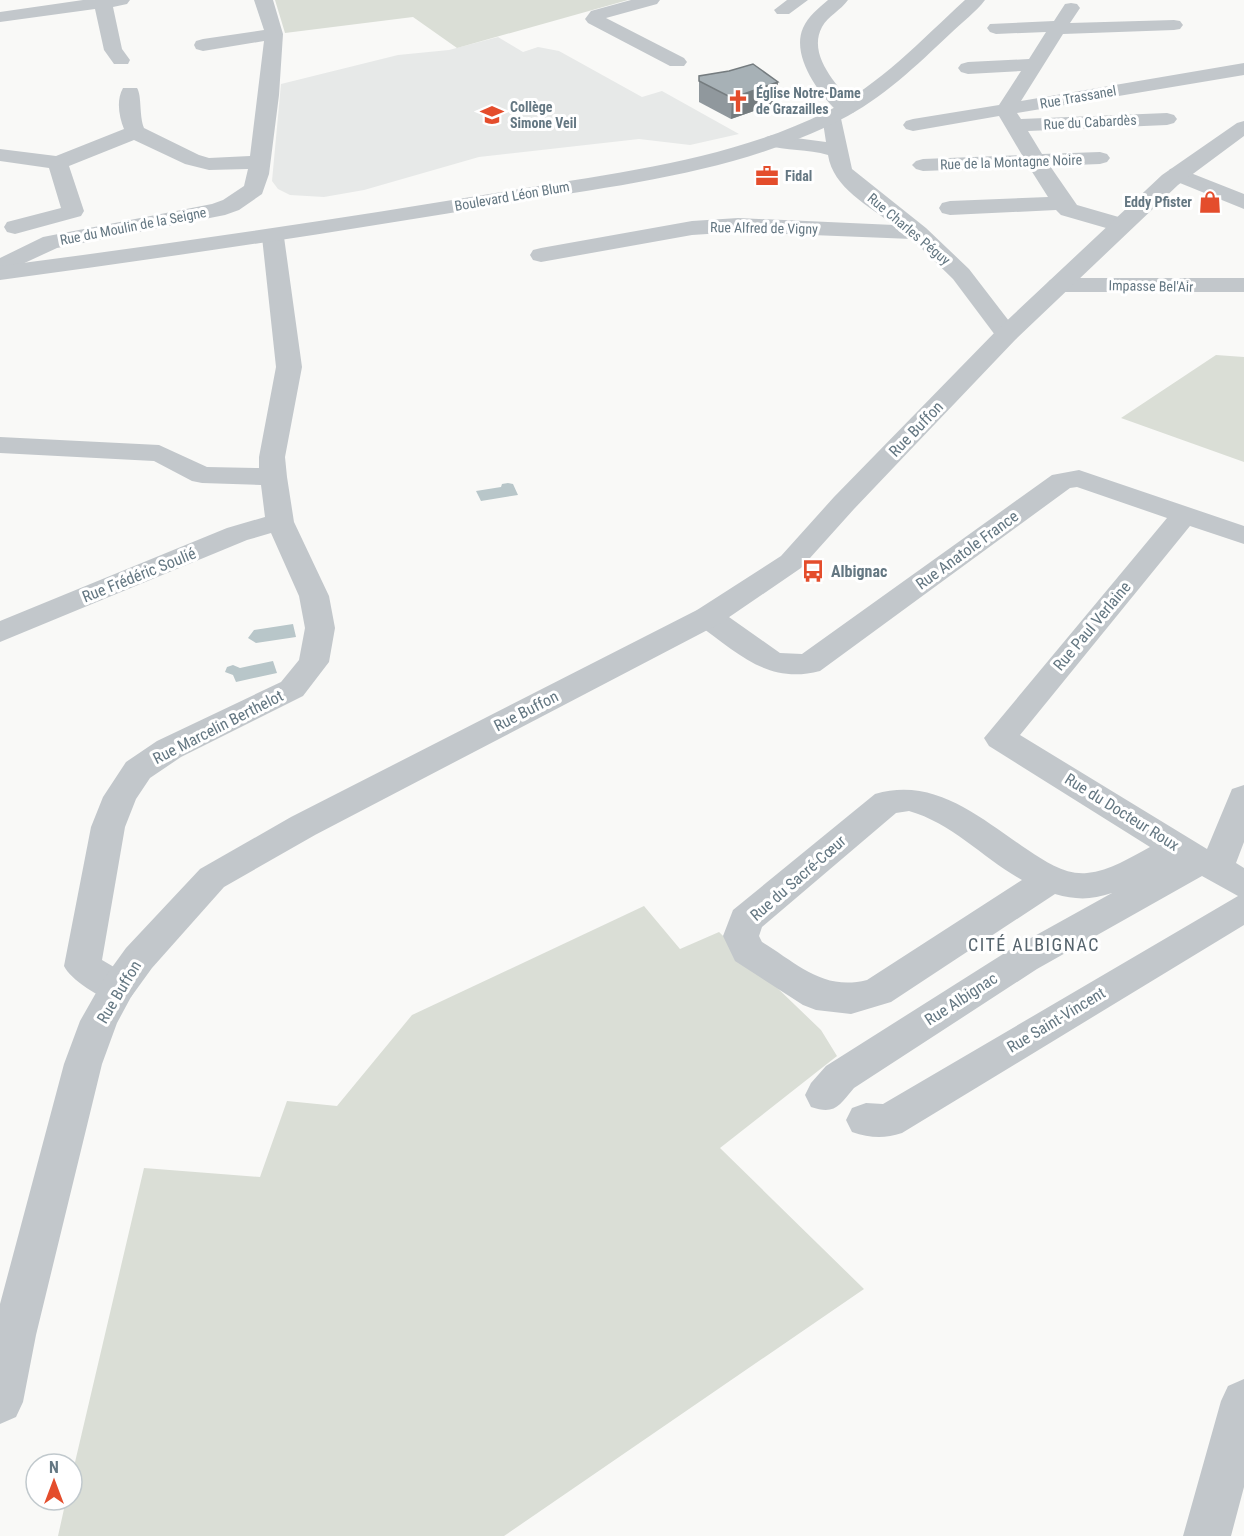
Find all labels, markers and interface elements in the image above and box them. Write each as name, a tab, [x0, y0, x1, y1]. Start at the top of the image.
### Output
street label: Rue Trassanel	[1039, 82, 1117, 112]
place label: Église Notre-Dame de Grazailles	[756, 84, 861, 117]
church icon: Église Notre-Dame de Grazailles	[725, 88, 751, 114]
place label: Collège Simone Veil	[510, 99, 577, 131]
school or university icon: Collège Simone Veil	[479, 102, 505, 128]
street label: Rue du Cabardès	[1043, 112, 1137, 132]
street label: Rue de la Montagne Noire	[940, 152, 1083, 172]
office icon: Fidal	[754, 163, 780, 189]
place label: Fidal	[785, 168, 812, 184]
street label: Boulevard Léon Blum	[453, 178, 571, 214]
shop icon: Eddy Pfister	[1197, 189, 1223, 215]
street label: Rue Charles Péguy	[864, 190, 954, 268]
place label: Eddy Pfister	[1124, 194, 1192, 210]
street label: Rue du Moulin de la Seigne	[58, 204, 208, 248]
street label: Rue Alfred de Vigny	[710, 219, 818, 237]
street label: Impasse Bel'Air	[1108, 277, 1194, 295]
street label: Rue Buffon	[885, 397, 947, 461]
street label: Rue Anatole France	[912, 507, 1022, 593]
street label: Rue Frédéric Soulié	[79, 544, 199, 606]
bus stop icon: Albignac	[800, 558, 826, 584]
place label: Albignac	[831, 562, 887, 581]
street label: Rue Paul Verlaine	[1049, 578, 1135, 674]
street label: Rue Marcelin Berthelot	[150, 686, 286, 768]
street label: Rue Buffon	[491, 687, 561, 735]
street label: Rue du Docteur Roux	[1061, 769, 1183, 855]
street label: Rue du Sacré-Cœur	[746, 831, 850, 925]
district label: CITÉ ALBIGNAC	[968, 934, 1100, 955]
street label: Rue Buffon	[93, 957, 145, 1027]
street label: Rue Albignac	[921, 969, 1001, 1029]
street label: Rue Saint-Vincent	[1003, 983, 1109, 1057]
north arrow	[24, 1452, 84, 1512]
text: N	[49, 1458, 59, 1477]

